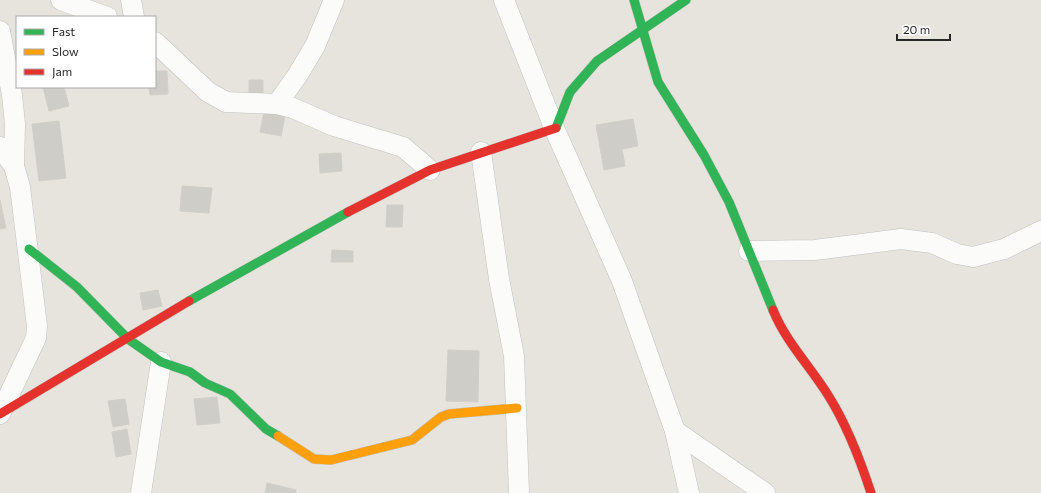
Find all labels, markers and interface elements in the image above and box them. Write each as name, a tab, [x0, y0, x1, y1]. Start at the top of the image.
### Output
legend	[16, 16, 156, 88]
scale bar	[897, 16, 950, 42]
text: 20 m	[903, 22, 930, 36]
text: Fast	[52, 24, 75, 38]
text: Slow	[52, 44, 79, 58]
text: Jam	[52, 64, 72, 79]

